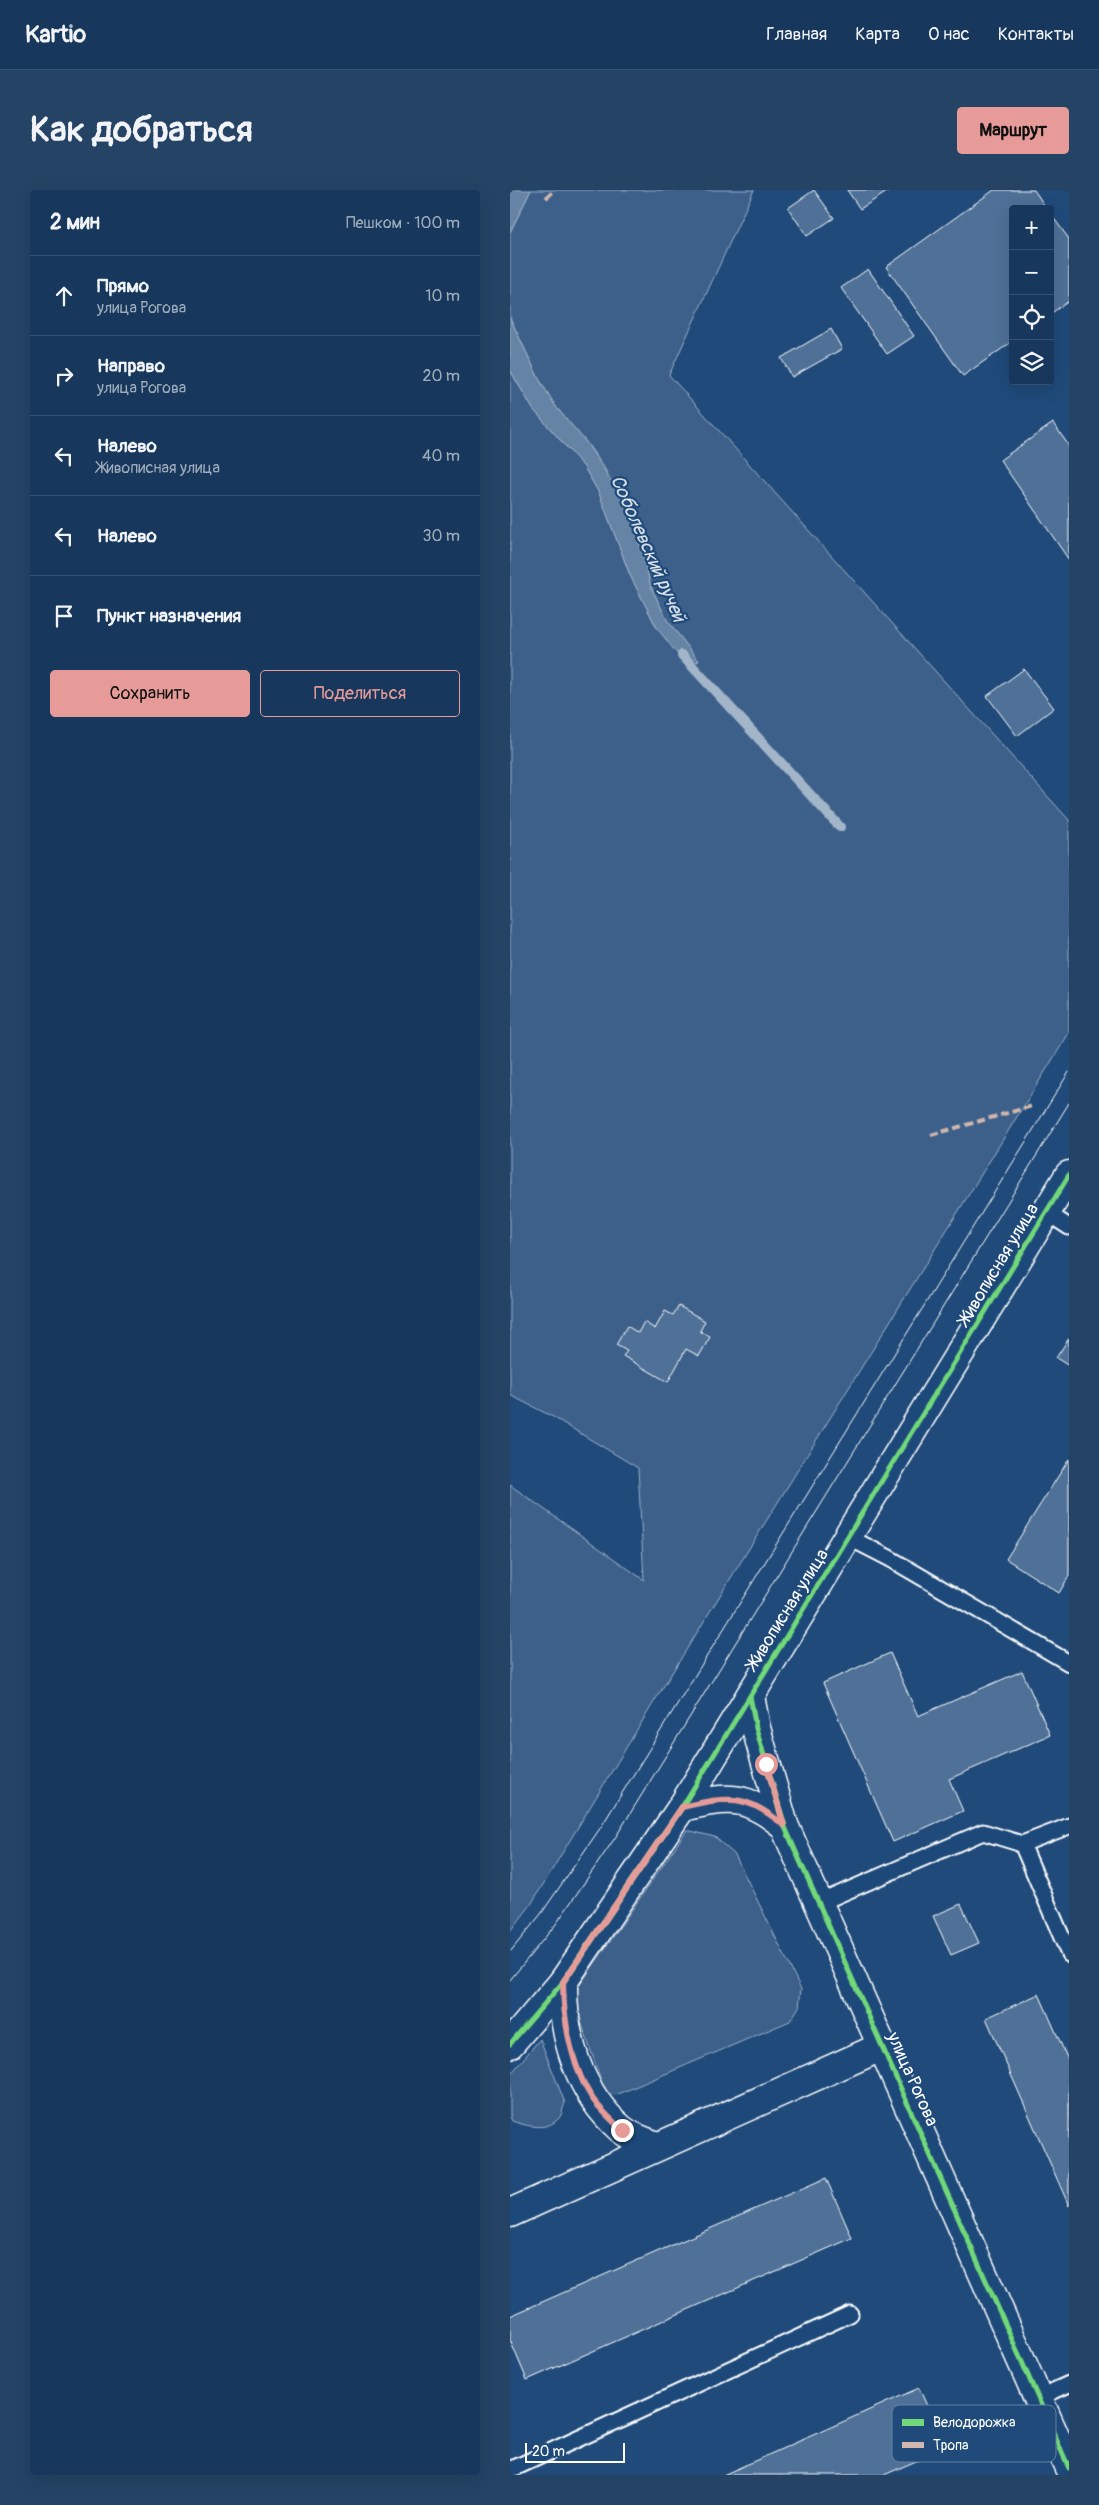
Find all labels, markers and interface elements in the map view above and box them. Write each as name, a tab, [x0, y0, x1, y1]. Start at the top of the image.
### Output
text: Kartio	[25, 20, 86, 49]
text: Главная	[766, 23, 827, 46]
text: Карта	[855, 23, 900, 46]
text: О нас	[928, 23, 970, 46]
text: Контакты	[998, 23, 1074, 46]
button: Маршрут	[957, 107, 1069, 154]
text: Как добраться	[30, 108, 253, 152]
map controls	[1009, 205, 1054, 385]
button: +	[1009, 205, 1054, 250]
text: 2 мин	[50, 209, 100, 236]
text: Пешком · 100 m	[346, 213, 460, 233]
button: −	[1009, 250, 1054, 295]
text: Прямо	[97, 274, 149, 298]
icon: ahead	[50, 282, 78, 310]
text: 10 m	[425, 286, 460, 306]
button: locate	[1009, 295, 1054, 340]
text: улица Рогова	[97, 298, 186, 318]
button: layers	[1009, 340, 1054, 385]
text: Направо	[97, 354, 165, 378]
icon: right	[50, 362, 78, 390]
text: 20 m	[422, 366, 460, 386]
text: улица Рогова	[97, 378, 186, 398]
text: Налево	[97, 434, 157, 458]
icon: left	[50, 442, 78, 470]
text: 40 m	[422, 446, 460, 466]
text: Живописная улица	[97, 458, 220, 478]
water label: Соболевский ручей	[605, 471, 692, 627]
icon: left	[50, 522, 78, 550]
text: Налево	[97, 524, 157, 548]
text: 30 m	[422, 526, 460, 546]
icon: arrive	[50, 602, 78, 630]
text: Пункт назначения	[97, 604, 241, 628]
button: Сохранить	[50, 670, 250, 717]
button: Поделиться	[260, 670, 460, 717]
street label: Живописная улица	[951, 1199, 1044, 1332]
street label: Живописная улица	[739, 1545, 834, 1676]
route start	[755, 1753, 778, 1776]
street label: улица Рогова	[881, 2028, 943, 2130]
route end	[611, 2119, 634, 2142]
legend	[892, 2405, 1056, 2462]
text: Велодорожка	[933, 2414, 1015, 2431]
text: Тропа	[933, 2437, 969, 2454]
scale bar	[525, 2440, 625, 2463]
text: 20 m	[532, 2443, 565, 2460]

